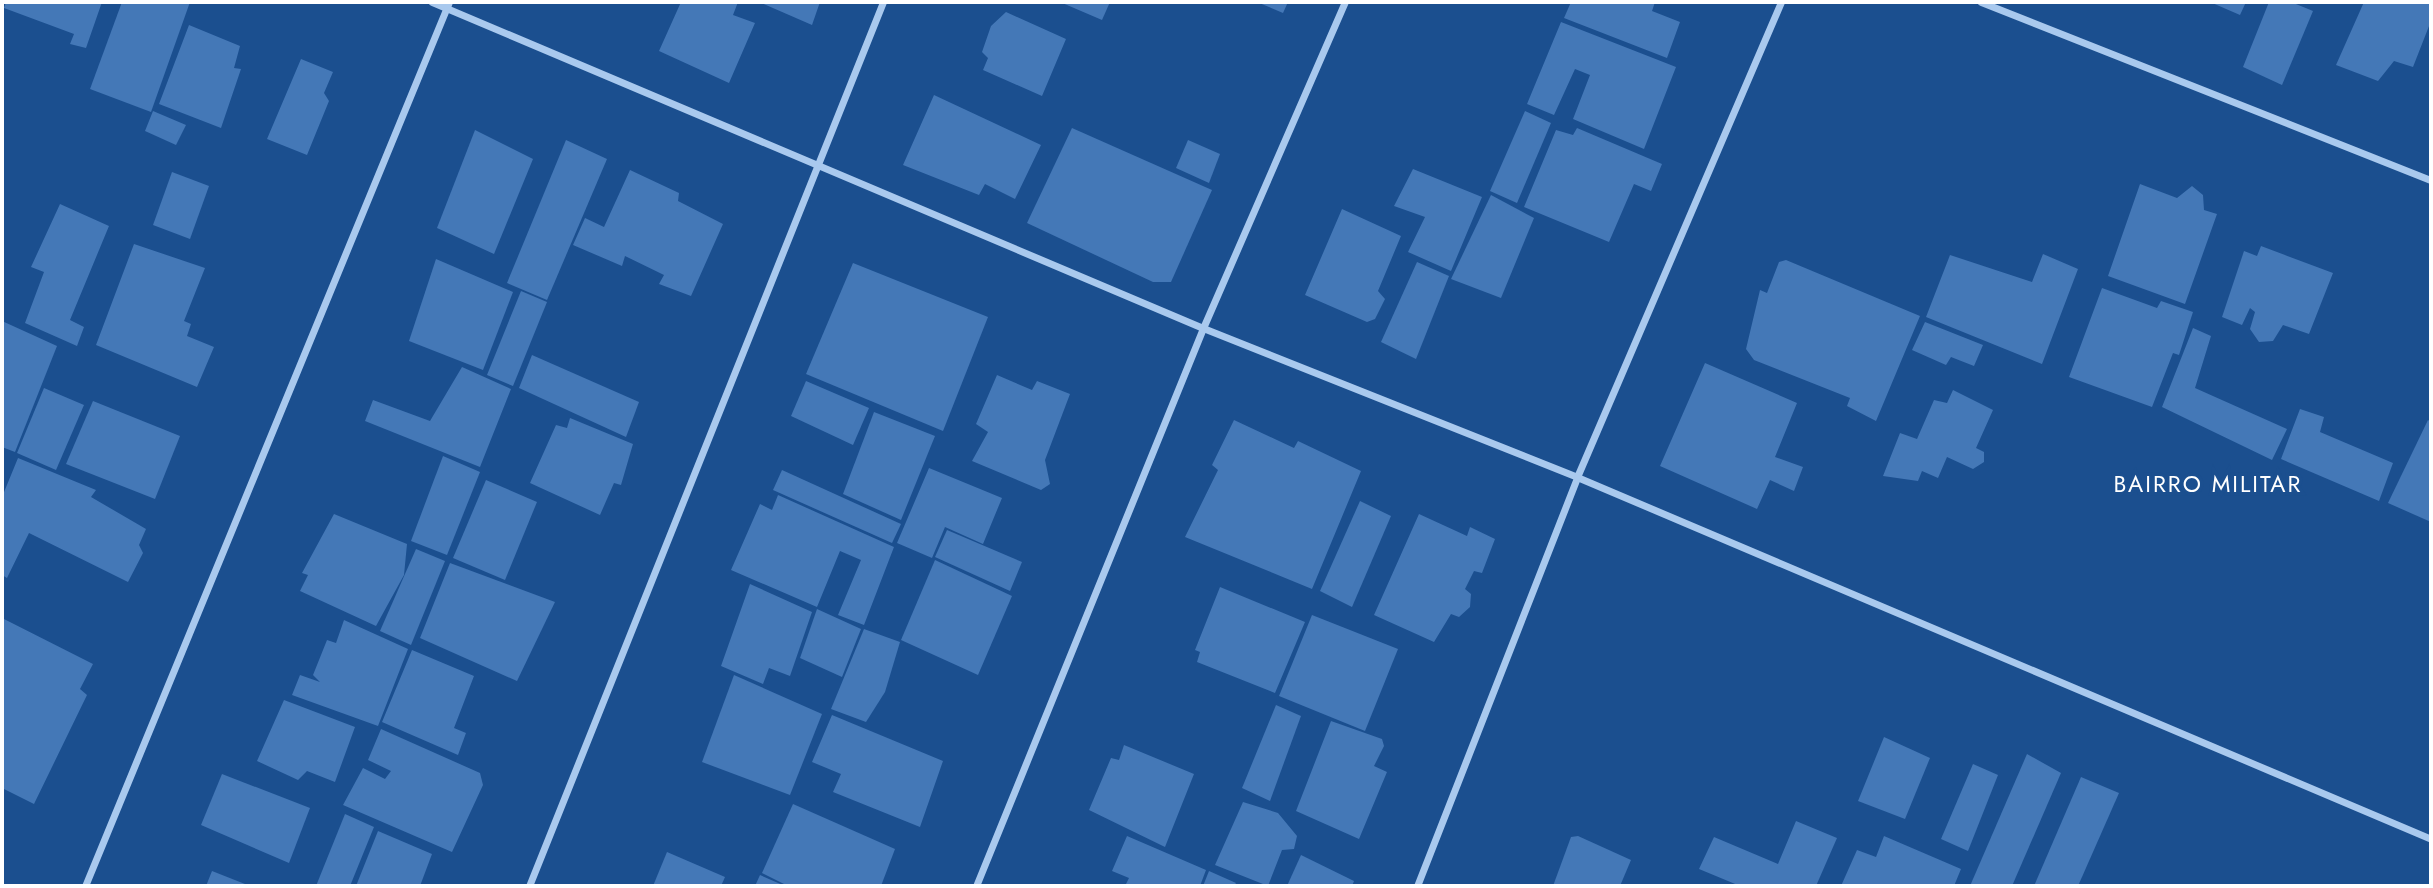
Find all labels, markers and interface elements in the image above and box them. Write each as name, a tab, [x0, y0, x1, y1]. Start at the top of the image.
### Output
district label: BAIRRO MILITAR	[2115, 470, 2301, 498]

